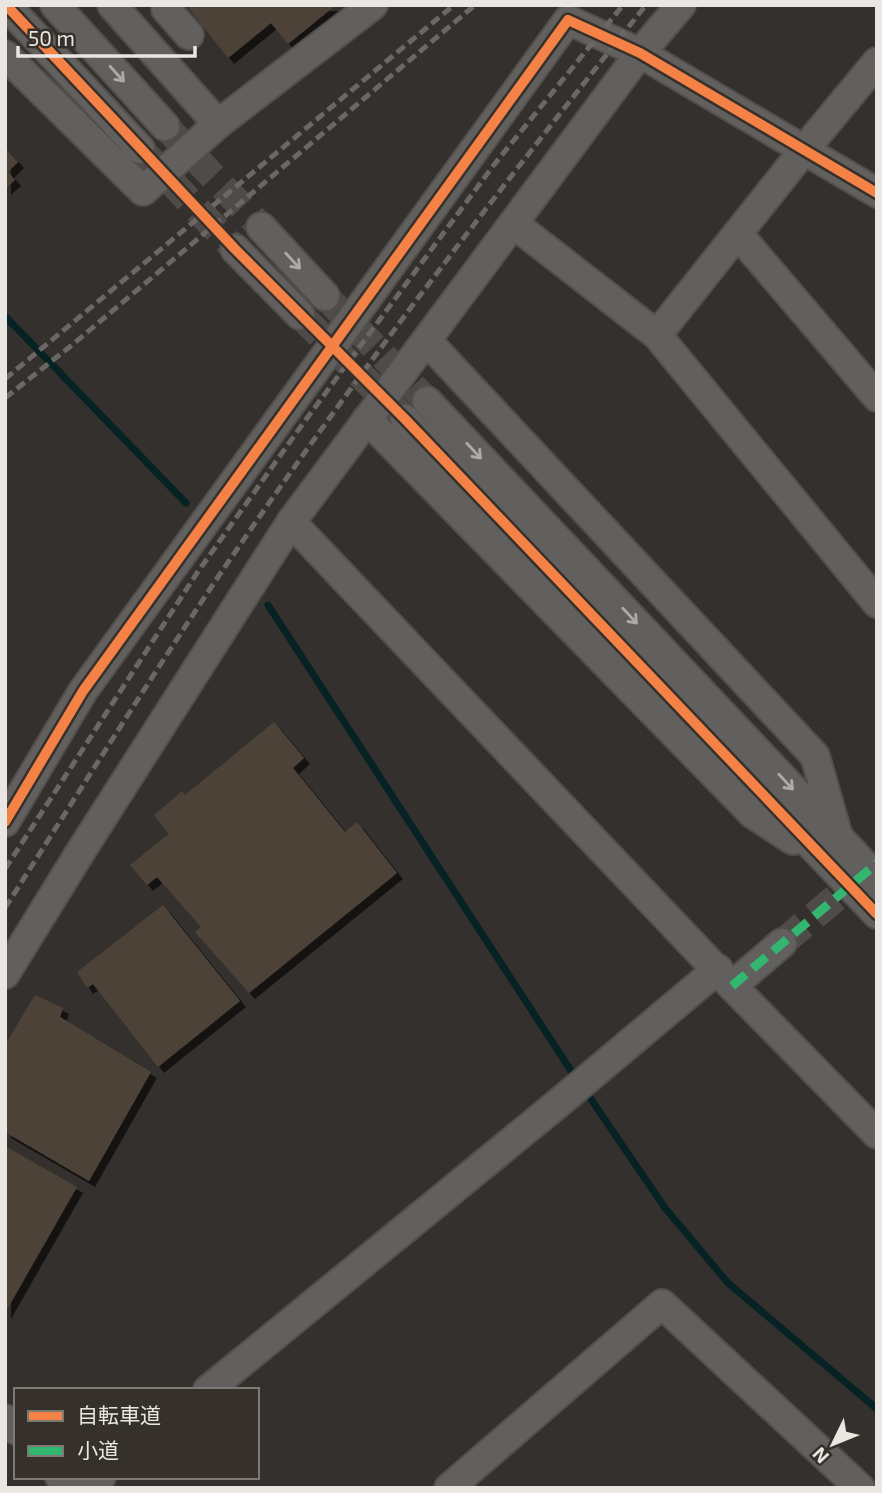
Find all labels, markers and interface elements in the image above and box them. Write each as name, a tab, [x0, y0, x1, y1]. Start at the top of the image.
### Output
scale bar	[18, 14, 194, 58]
text: 50 m	[28, 25, 75, 50]
one-way arrow	[109, 65, 125, 83]
one-way arrow	[284, 253, 301, 270]
one-way arrow	[465, 442, 482, 459]
one-way arrow	[621, 607, 638, 624]
one-way arrow	[777, 773, 794, 790]
legend	[14, 1388, 259, 1479]
text: 自転車道	[77, 1402, 161, 1427]
north arrow	[798, 1409, 868, 1479]
text: 小道	[77, 1437, 119, 1462]
text: N	[807, 1443, 833, 1469]

